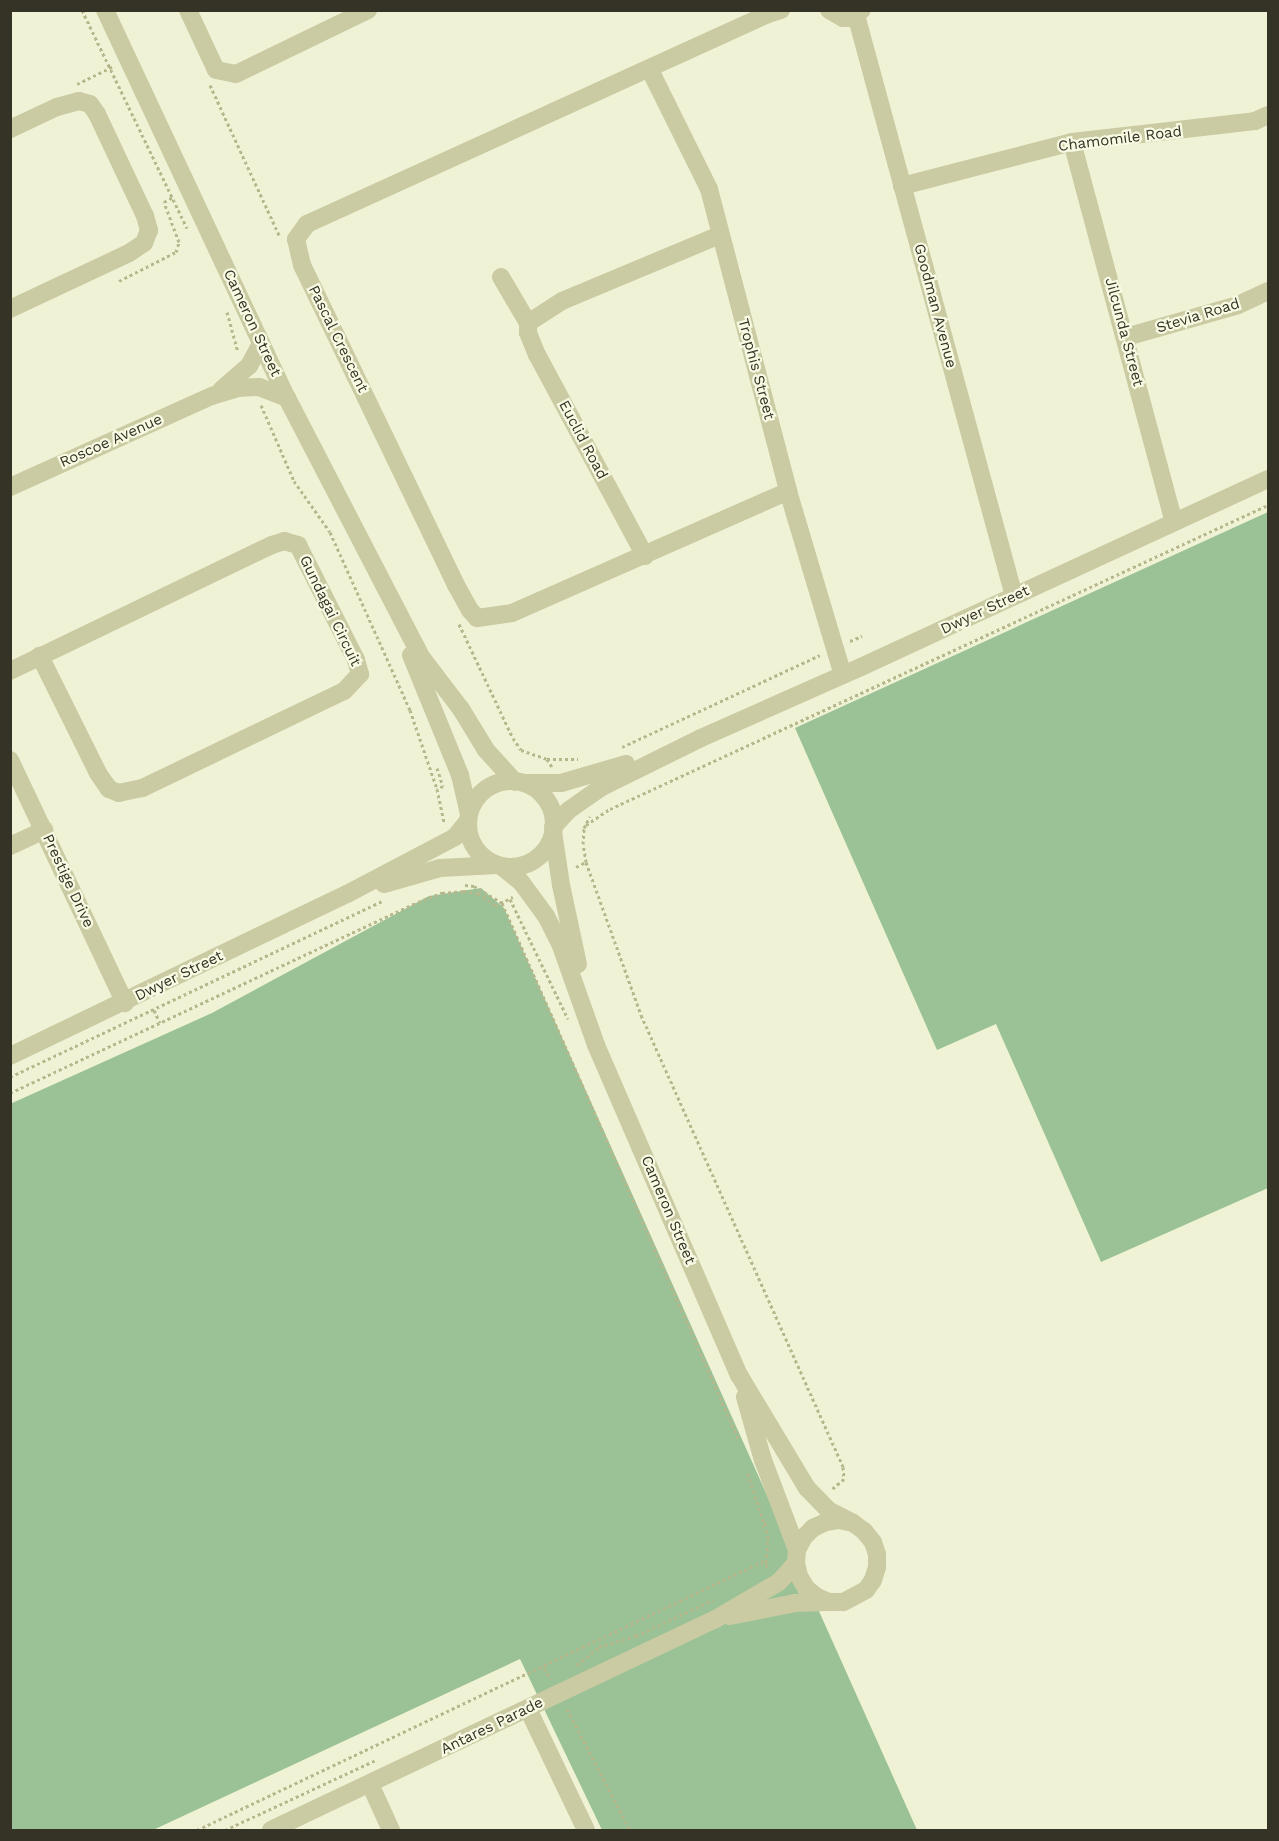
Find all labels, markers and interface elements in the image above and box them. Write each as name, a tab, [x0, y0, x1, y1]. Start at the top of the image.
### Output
street label: Chamomile Road	[1057, 122, 1183, 156]
street label: Goodman Avenue	[910, 242, 960, 370]
street label: Cameron Street	[219, 267, 285, 379]
street label: Jilcunda Street	[1101, 276, 1147, 388]
street label: Pascal Crescent	[304, 282, 372, 396]
street label: Stevia Road	[1154, 295, 1242, 337]
street label: Trophis Street	[734, 317, 778, 421]
street label: Euclid Road	[555, 397, 611, 483]
street label: Roscoe Avenue	[57, 410, 165, 472]
street label: Gundagai Circuit	[295, 553, 365, 669]
street label: Dwyer Street	[938, 582, 1032, 638]
street label: Prestige Drive	[39, 831, 97, 931]
street label: Dwyer Street	[132, 947, 226, 1005]
street label: Cameron Street	[637, 1153, 699, 1267]
street label: Antares Parade	[438, 1693, 546, 1759]

